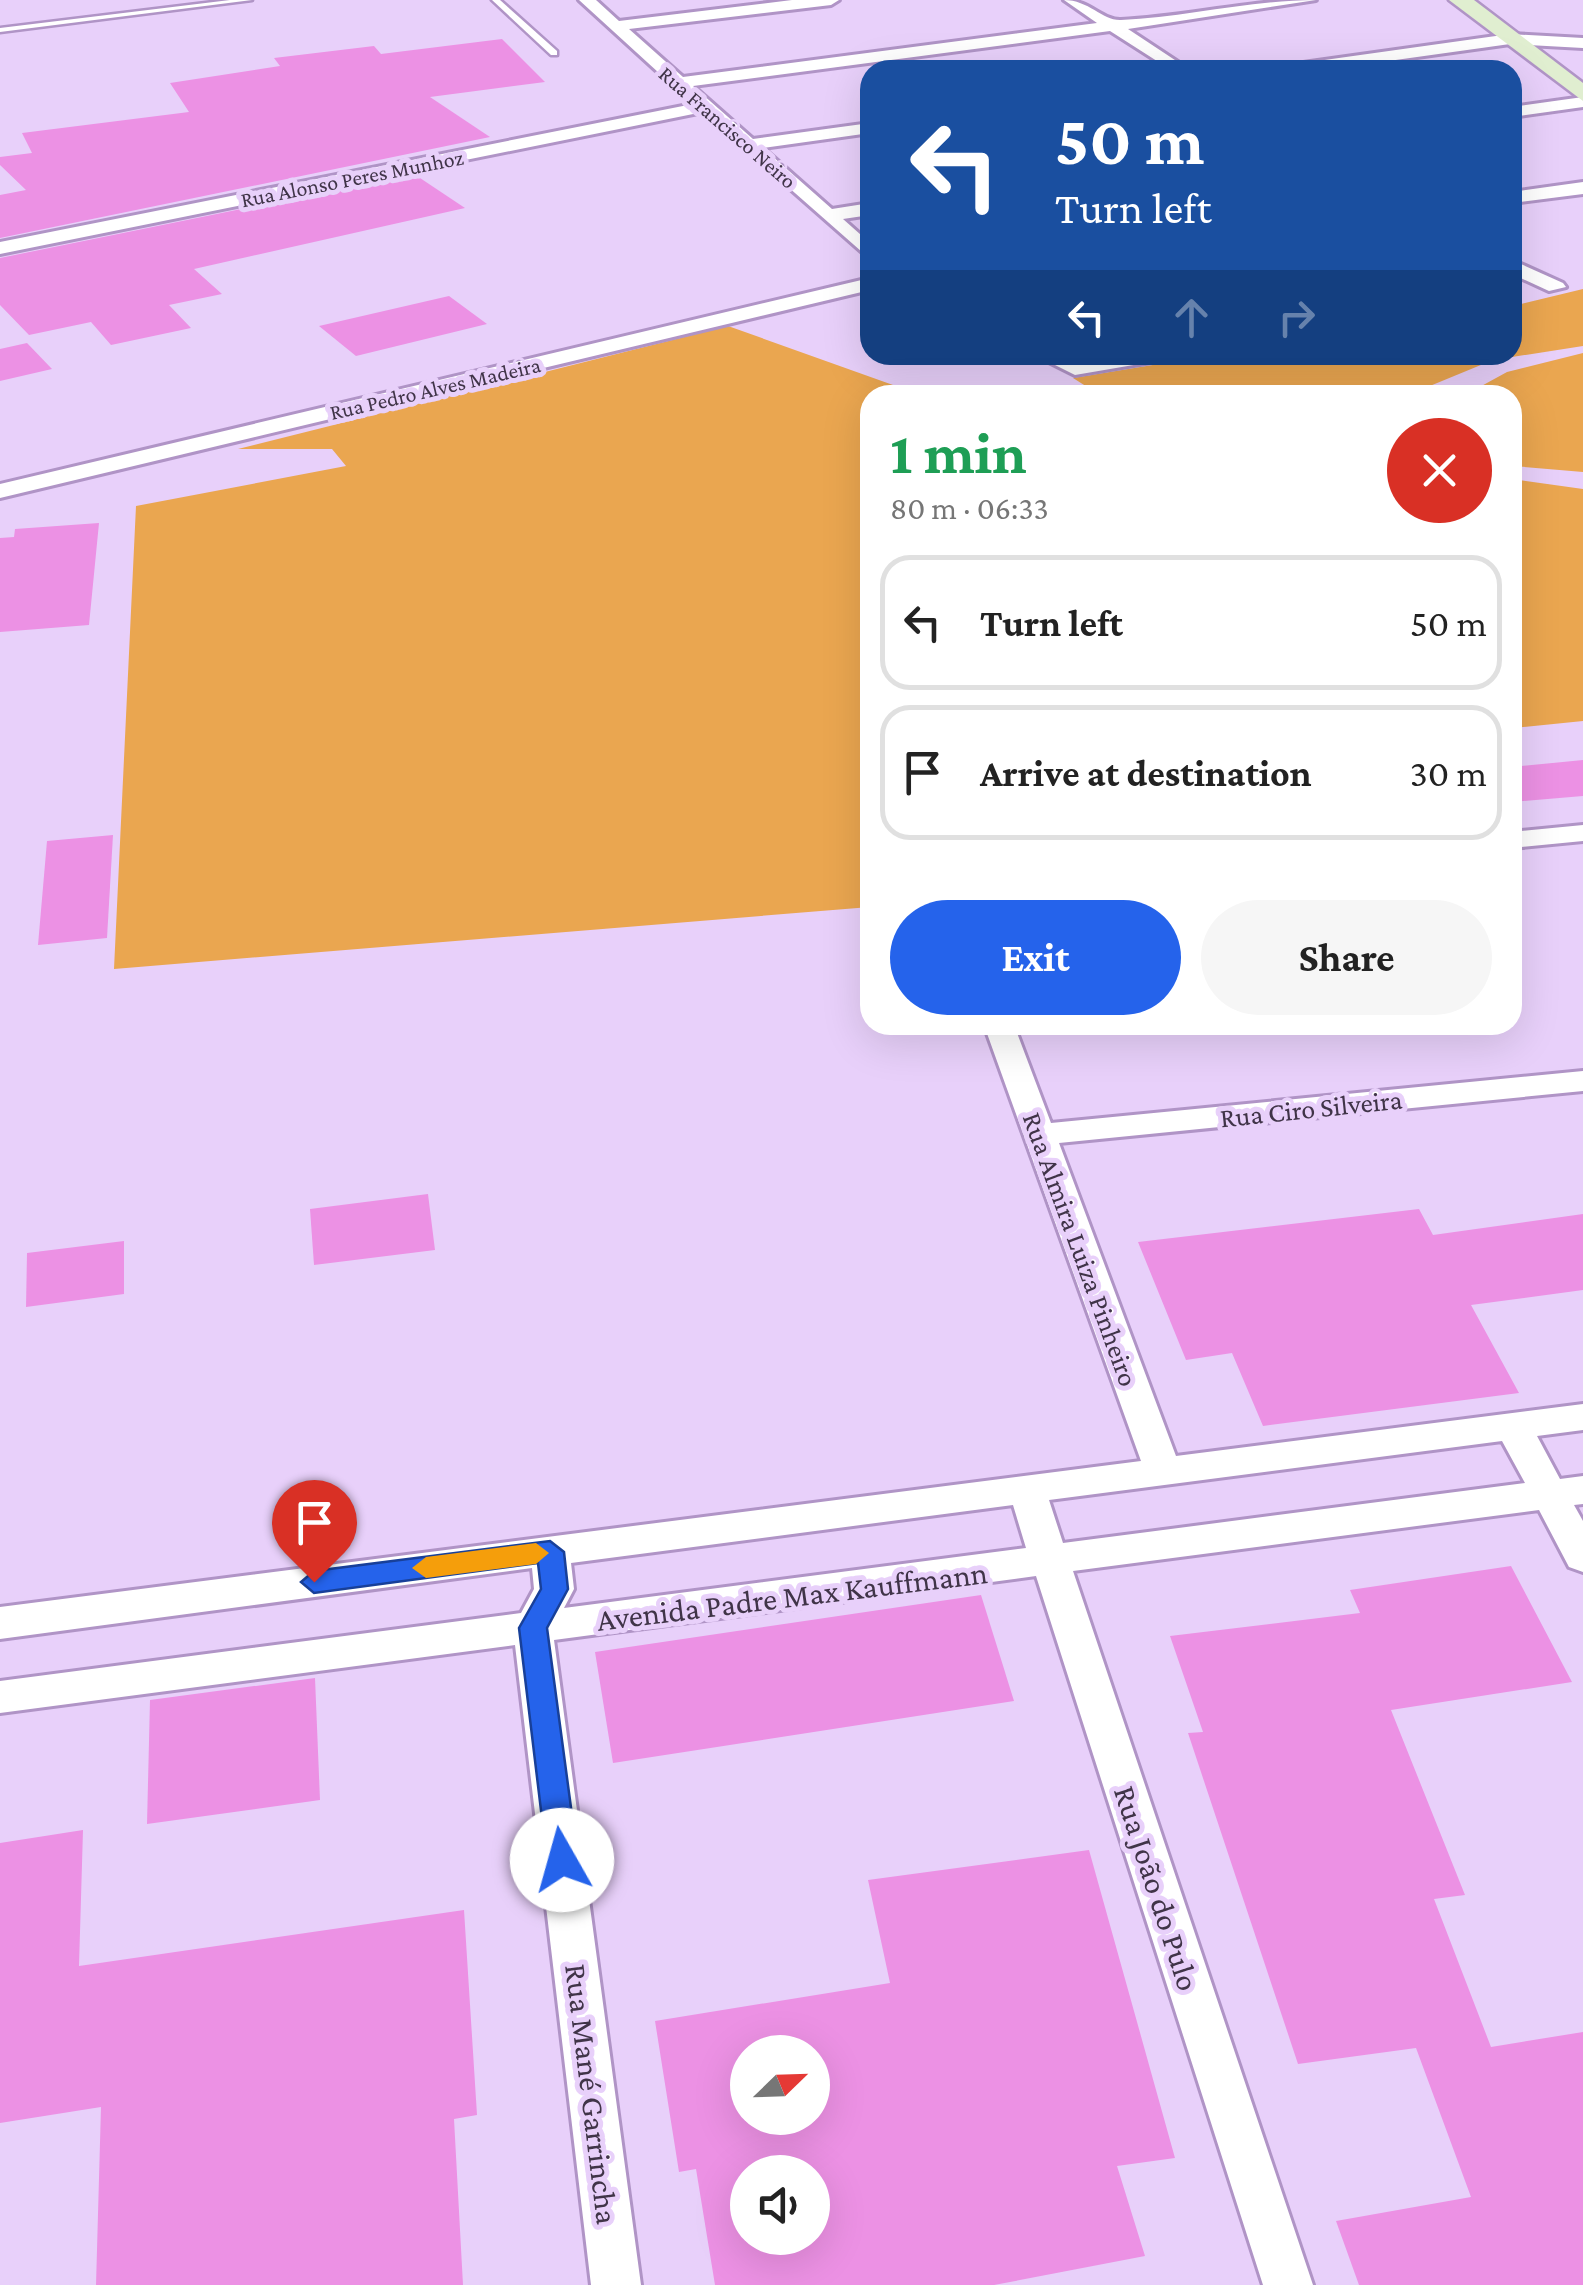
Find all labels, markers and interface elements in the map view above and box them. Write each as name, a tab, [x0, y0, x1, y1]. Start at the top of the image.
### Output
street label: Rua Francisco Neiro	[654, 61, 801, 194]
icon: left	[890, 100, 1020, 230]
text: 50 m	[1055, 101, 1205, 179]
street label: Rua Alonso Peres Munhoz	[239, 145, 466, 212]
text: Turn left	[1055, 183, 1212, 233]
icon: left	[1059, 290, 1114, 345]
icon: ahead	[1164, 290, 1219, 345]
icon: right	[1269, 290, 1324, 345]
street label: Rua Pedro Alves Madeira	[327, 352, 543, 425]
button: close	[1387, 418, 1492, 523]
text: 1 min	[890, 419, 1027, 486]
text: 80 m · 06:33	[890, 490, 1049, 526]
icon: left	[895, 595, 950, 650]
text: Turn left	[980, 602, 1123, 644]
text: 50 m	[1410, 602, 1487, 644]
icon: arrive	[895, 745, 950, 800]
text: Arrive at destination	[980, 752, 1312, 794]
text: 30 m	[1410, 752, 1487, 794]
button: Exit	[890, 900, 1181, 1015]
button: Share	[1201, 900, 1492, 1015]
street label: Rua Ciro Silveira	[1218, 1084, 1404, 1133]
street label: Rua Almira Luiza Pinheiro	[1016, 1108, 1145, 1390]
pin	[272, 1480, 357, 1583]
icon: arrive	[287, 1495, 342, 1550]
street label: Avenida Padre Max Kauffmann	[595, 1554, 989, 1638]
street label: Rua João do Pulo	[1107, 1781, 1207, 1995]
position arrow	[510, 1808, 614, 1912]
street label: Rua Mané Garrincha	[558, 1962, 626, 2227]
north arrow	[730, 2035, 830, 2135]
map controls	[730, 2035, 830, 2255]
button: sound	[730, 2155, 830, 2255]

